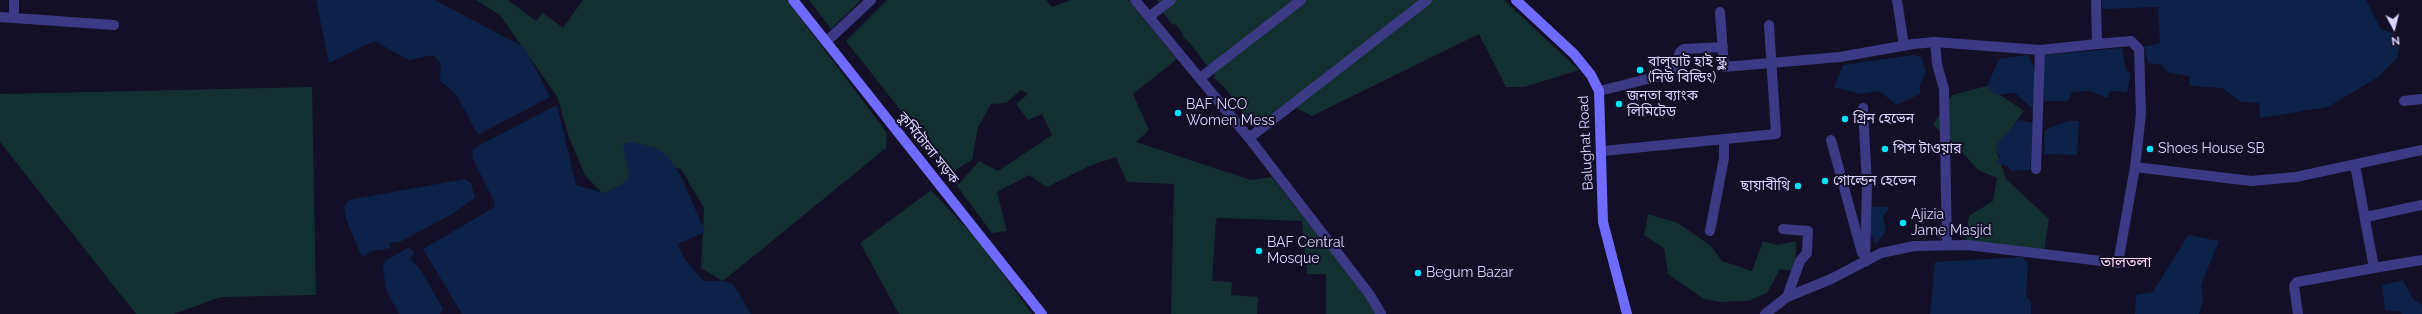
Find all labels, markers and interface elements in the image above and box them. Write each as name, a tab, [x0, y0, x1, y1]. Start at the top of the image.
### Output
north arrow	[2374, 8, 2414, 48]
text: N	[2391, 33, 2400, 47]
place label: বালুঘাট হাই স্কুল (নিউ বিল্ডিং)	[1648, 54, 1727, 86]
marker: বালুঘাট হাই স্কুল (নিউ বিল্ডিং)	[1635, 65, 1645, 75]
place label: জনতা ব্যাংক লিমিটেড	[1627, 88, 1698, 120]
street label: Balughat Road	[1575, 95, 1597, 191]
place label: BAF NCO Women Mess	[1186, 97, 1275, 130]
marker: জনতা ব্যাংক লিমিটেড	[1614, 99, 1624, 109]
marker: BAF NCO Women Mess	[1173, 108, 1183, 118]
street label: কুর্মিটোলা সড়ক	[894, 109, 962, 187]
place label: গ্রিন হেভেন	[1853, 111, 1914, 127]
marker: গ্রিন হেভেন	[1840, 114, 1850, 124]
place label: পিস টাওয়ার	[1893, 141, 1962, 157]
place label: Shoes House SB	[2158, 141, 2265, 157]
marker: পিস টাওয়ার	[1880, 144, 1890, 154]
marker: Shoes House SB	[2145, 144, 2155, 154]
place label: গোল্ডেন হেভেন	[1833, 173, 1916, 189]
marker: গোল্ডেন হেভেন	[1820, 176, 1830, 186]
place label: ছায়াবীথি	[1740, 178, 1790, 194]
marker: ছায়াবীথি	[1793, 181, 1803, 191]
place label: Ajizia Jame Masjid	[1911, 207, 1991, 240]
marker: Ajizia Jame Masjid	[1898, 218, 1908, 228]
place label: BAF Central Mosque	[1267, 235, 1344, 268]
marker: BAF Central Mosque	[1254, 246, 1264, 256]
district label: তালতলা	[2100, 253, 2152, 271]
place label: Begum Bazar	[1426, 265, 1513, 281]
marker: Begum Bazar	[1413, 268, 1423, 278]

